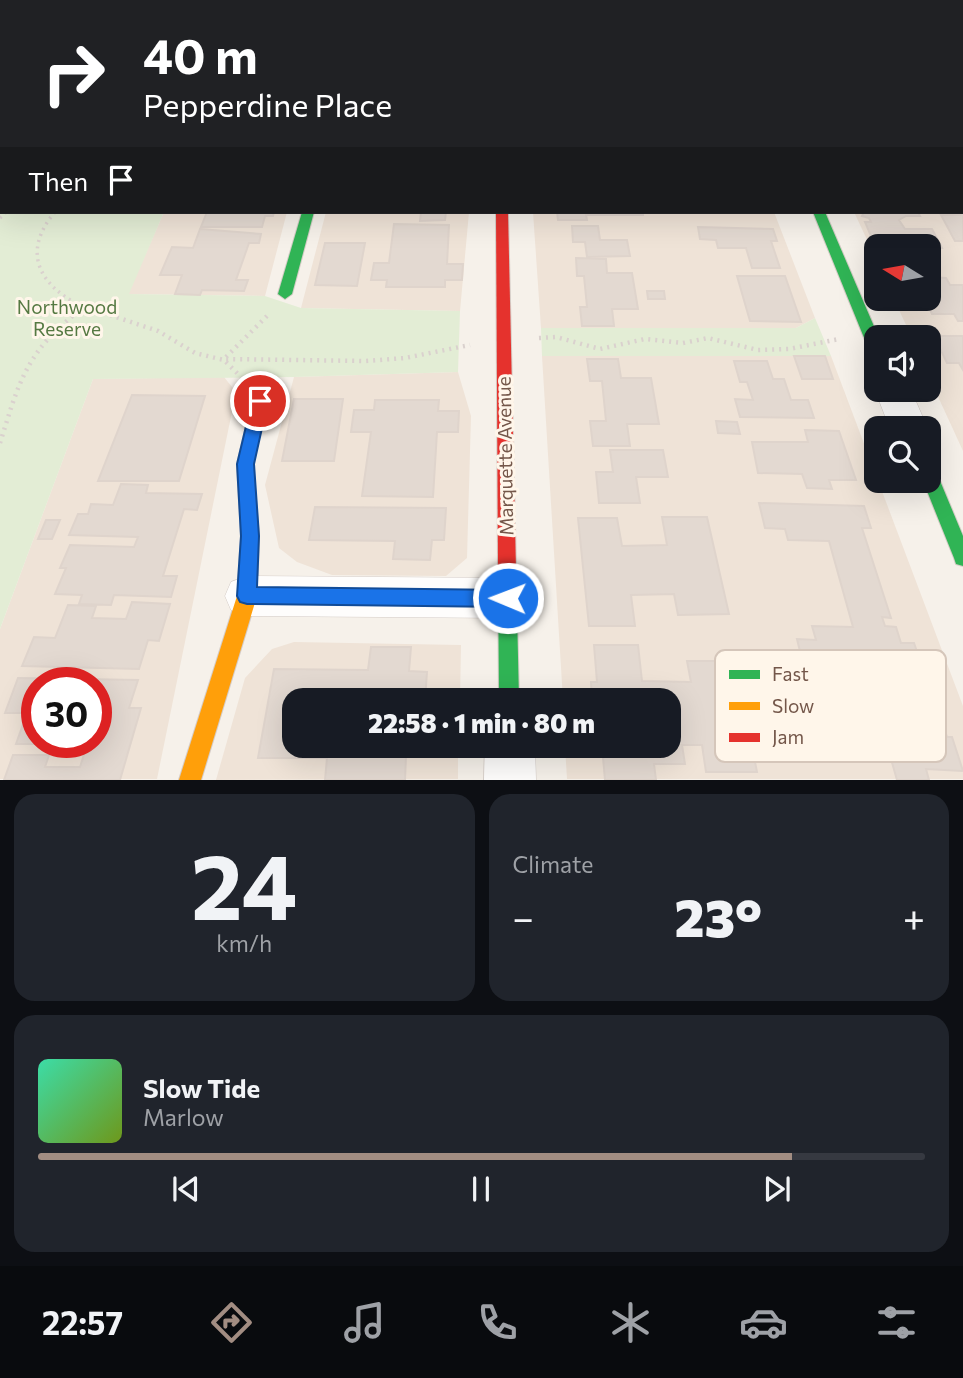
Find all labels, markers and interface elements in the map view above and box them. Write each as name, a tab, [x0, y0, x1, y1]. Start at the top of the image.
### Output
text: 40 m	[143, 24, 258, 84]
icon: right	[28, 28, 119, 119]
text: Pepperdine Place	[143, 84, 392, 124]
icon: arrive	[102, 161, 140, 199]
text: Then	[28, 165, 88, 196]
north arrow	[864, 234, 942, 312]
map controls	[864, 234, 941, 493]
park label: Northwood Reserve	[17, 295, 117, 340]
button: sound	[864, 325, 941, 402]
pin	[230, 371, 290, 431]
street label: Marquette Avenue	[492, 376, 517, 536]
icon: arrive	[241, 382, 279, 420]
button: search	[864, 416, 941, 493]
position arrow	[471, 561, 545, 635]
legend	[715, 650, 946, 762]
text: Fast	[772, 662, 809, 685]
speed limit sign: 30	[21, 667, 112, 758]
text: Slow	[772, 694, 814, 717]
text: 22:58 · 1 min · 80 m	[368, 707, 595, 738]
text: Jam	[772, 725, 804, 748]
text: 24	[191, 827, 297, 939]
text: Climate	[513, 850, 594, 878]
text: 23°	[675, 884, 762, 948]
text: −	[513, 893, 534, 940]
text: +	[903, 893, 925, 940]
text: km/h	[216, 929, 272, 957]
text: Slow Tide	[143, 1072, 260, 1103]
text: Marlow	[143, 1103, 224, 1131]
icon: previous	[167, 1170, 205, 1208]
icon: pause	[462, 1170, 500, 1208]
icon: next	[758, 1170, 796, 1208]
icon: directions	[207, 1298, 256, 1347]
icon: music	[340, 1298, 389, 1347]
icon: phone	[473, 1298, 522, 1347]
icon: climate	[606, 1298, 655, 1347]
icon: car	[739, 1298, 788, 1347]
icon: filters	[872, 1298, 921, 1347]
text: 22:57	[42, 1302, 123, 1342]

